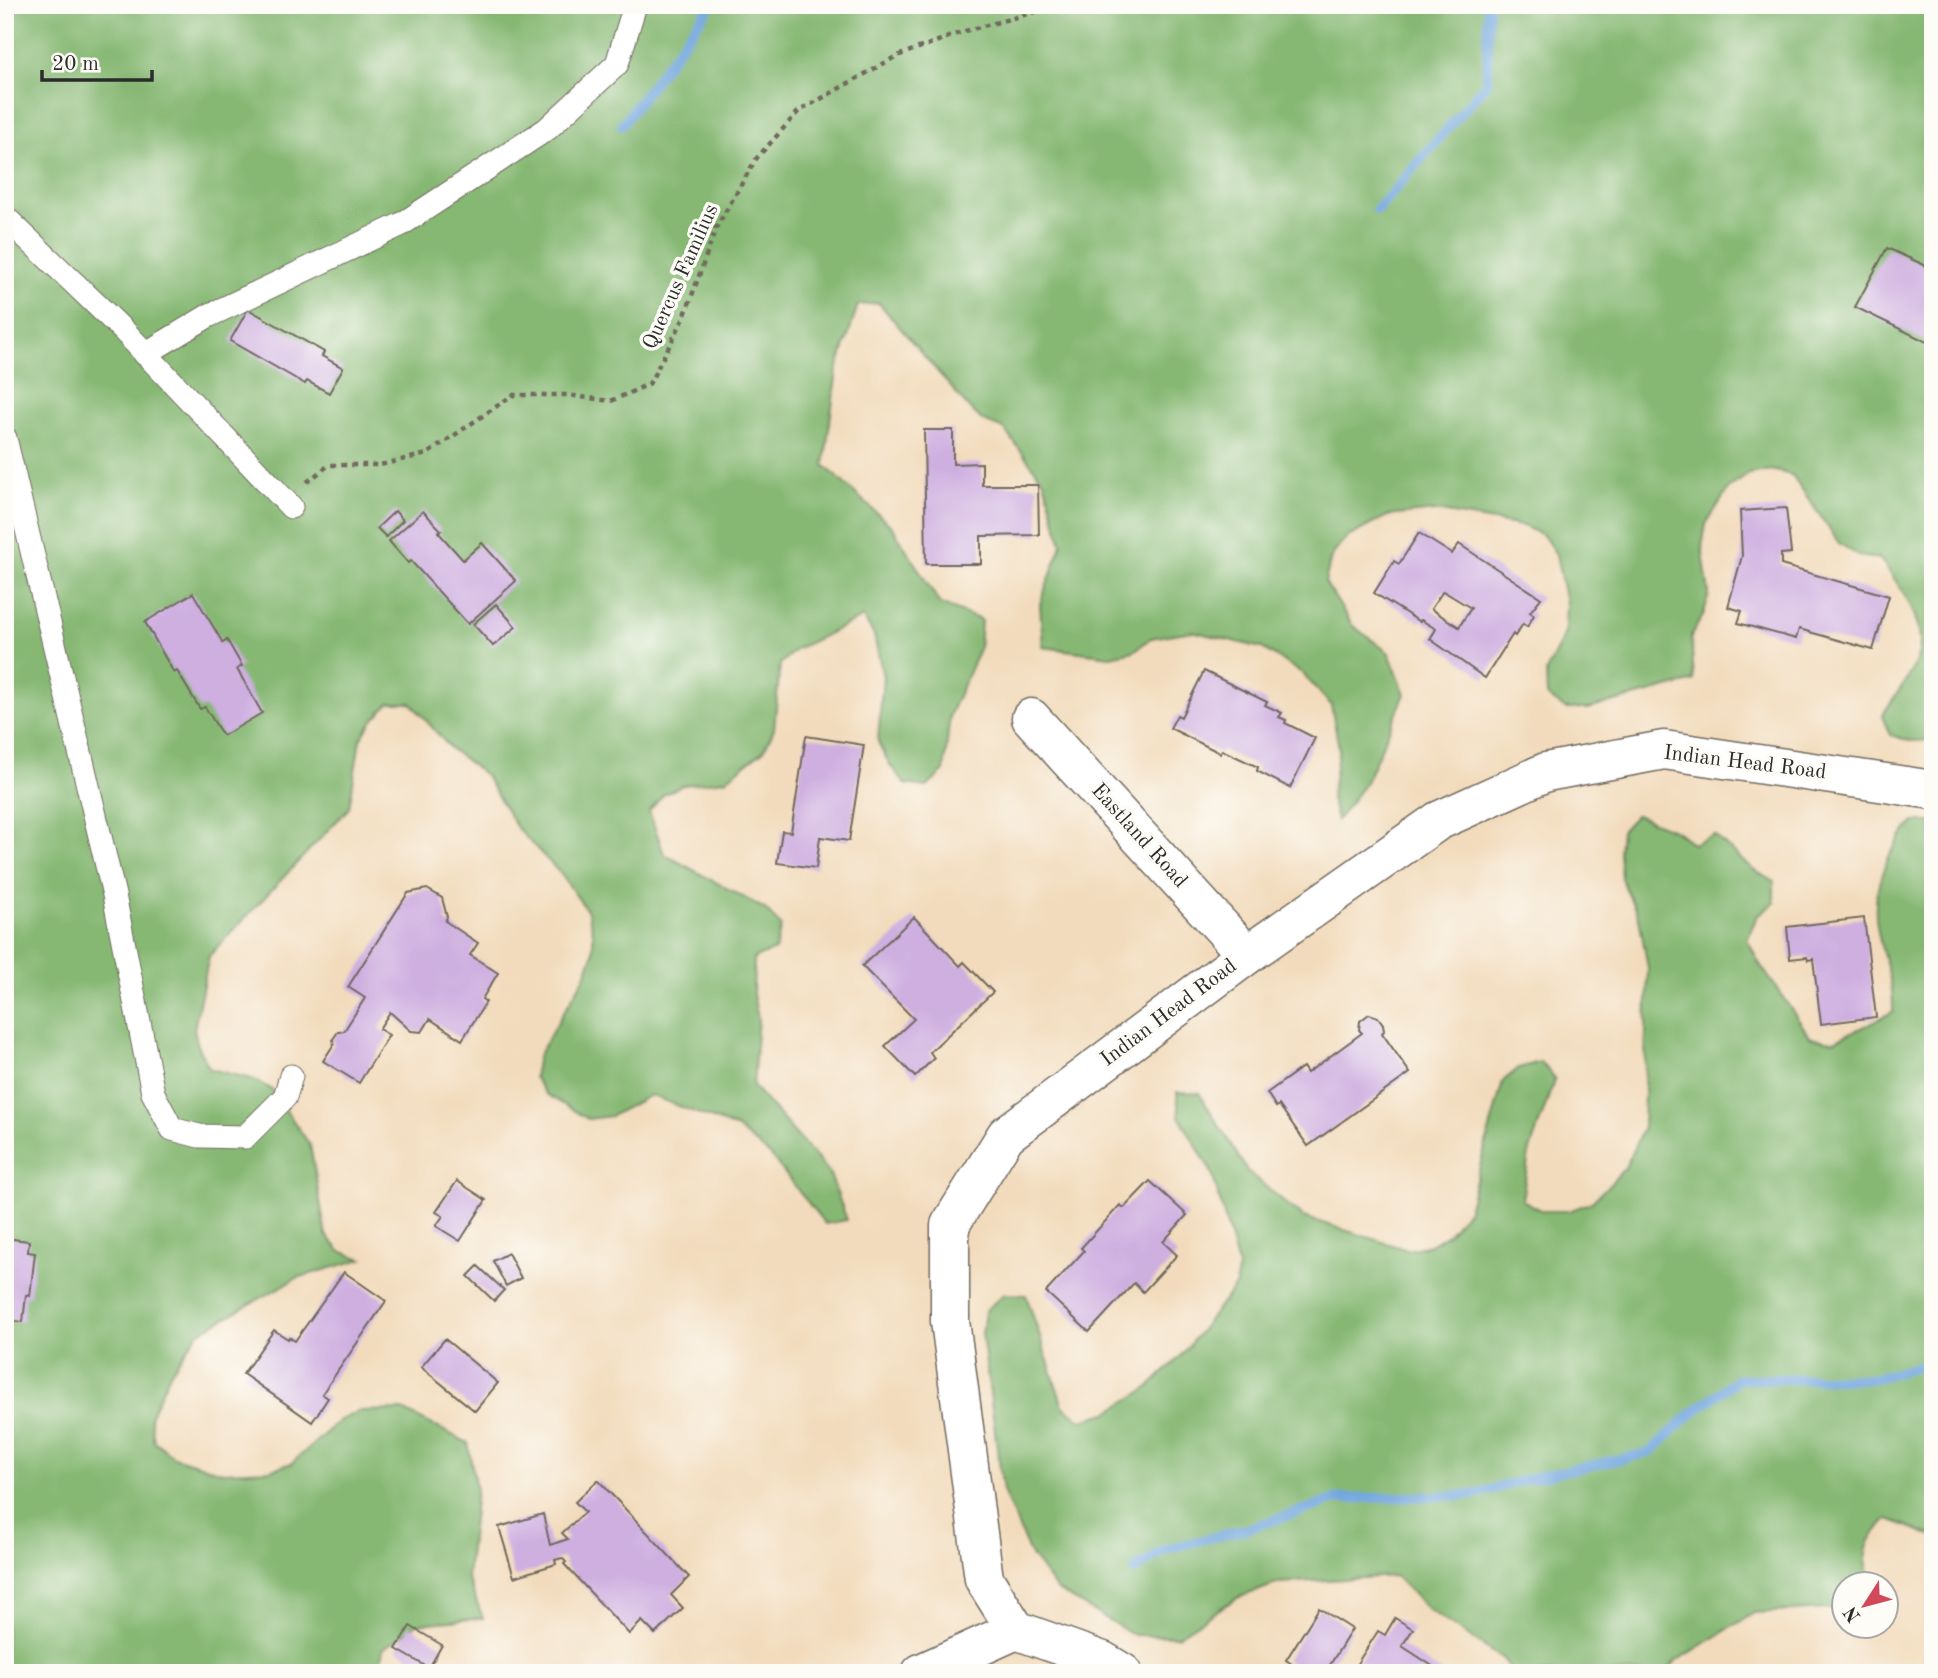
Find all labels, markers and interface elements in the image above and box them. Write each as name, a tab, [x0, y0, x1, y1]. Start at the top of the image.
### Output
scale bar	[42, 38, 152, 82]
text: 20 m	[52, 54, 99, 75]
street label: Quercus Familius	[640, 201, 722, 353]
street label: Indian Head Road	[1662, 743, 1828, 783]
street label: Eastland Road	[1087, 780, 1191, 892]
street label: Indian Head Road	[1097, 955, 1241, 1071]
north arrow	[1829, 1570, 1899, 1640]
text: N	[1841, 1602, 1865, 1625]

